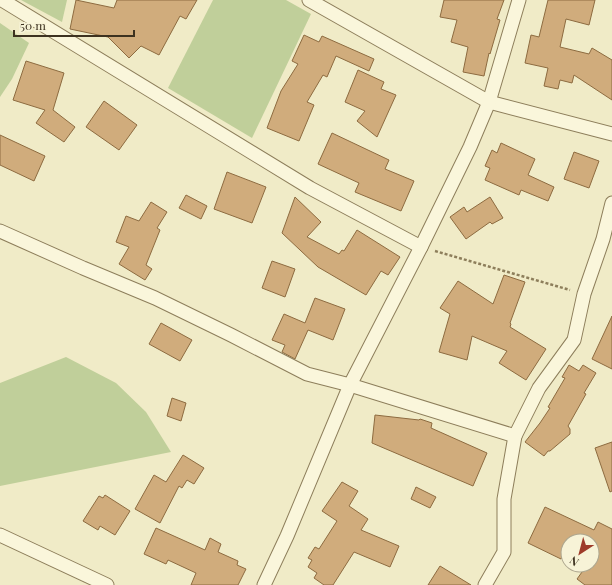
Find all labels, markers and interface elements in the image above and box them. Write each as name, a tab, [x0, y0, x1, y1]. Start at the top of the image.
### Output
scale bar	[14, 12, 134, 38]
text: 50 m	[20, 17, 46, 33]
north arrow	[560, 533, 600, 573]
text: N	[566, 553, 581, 570]

